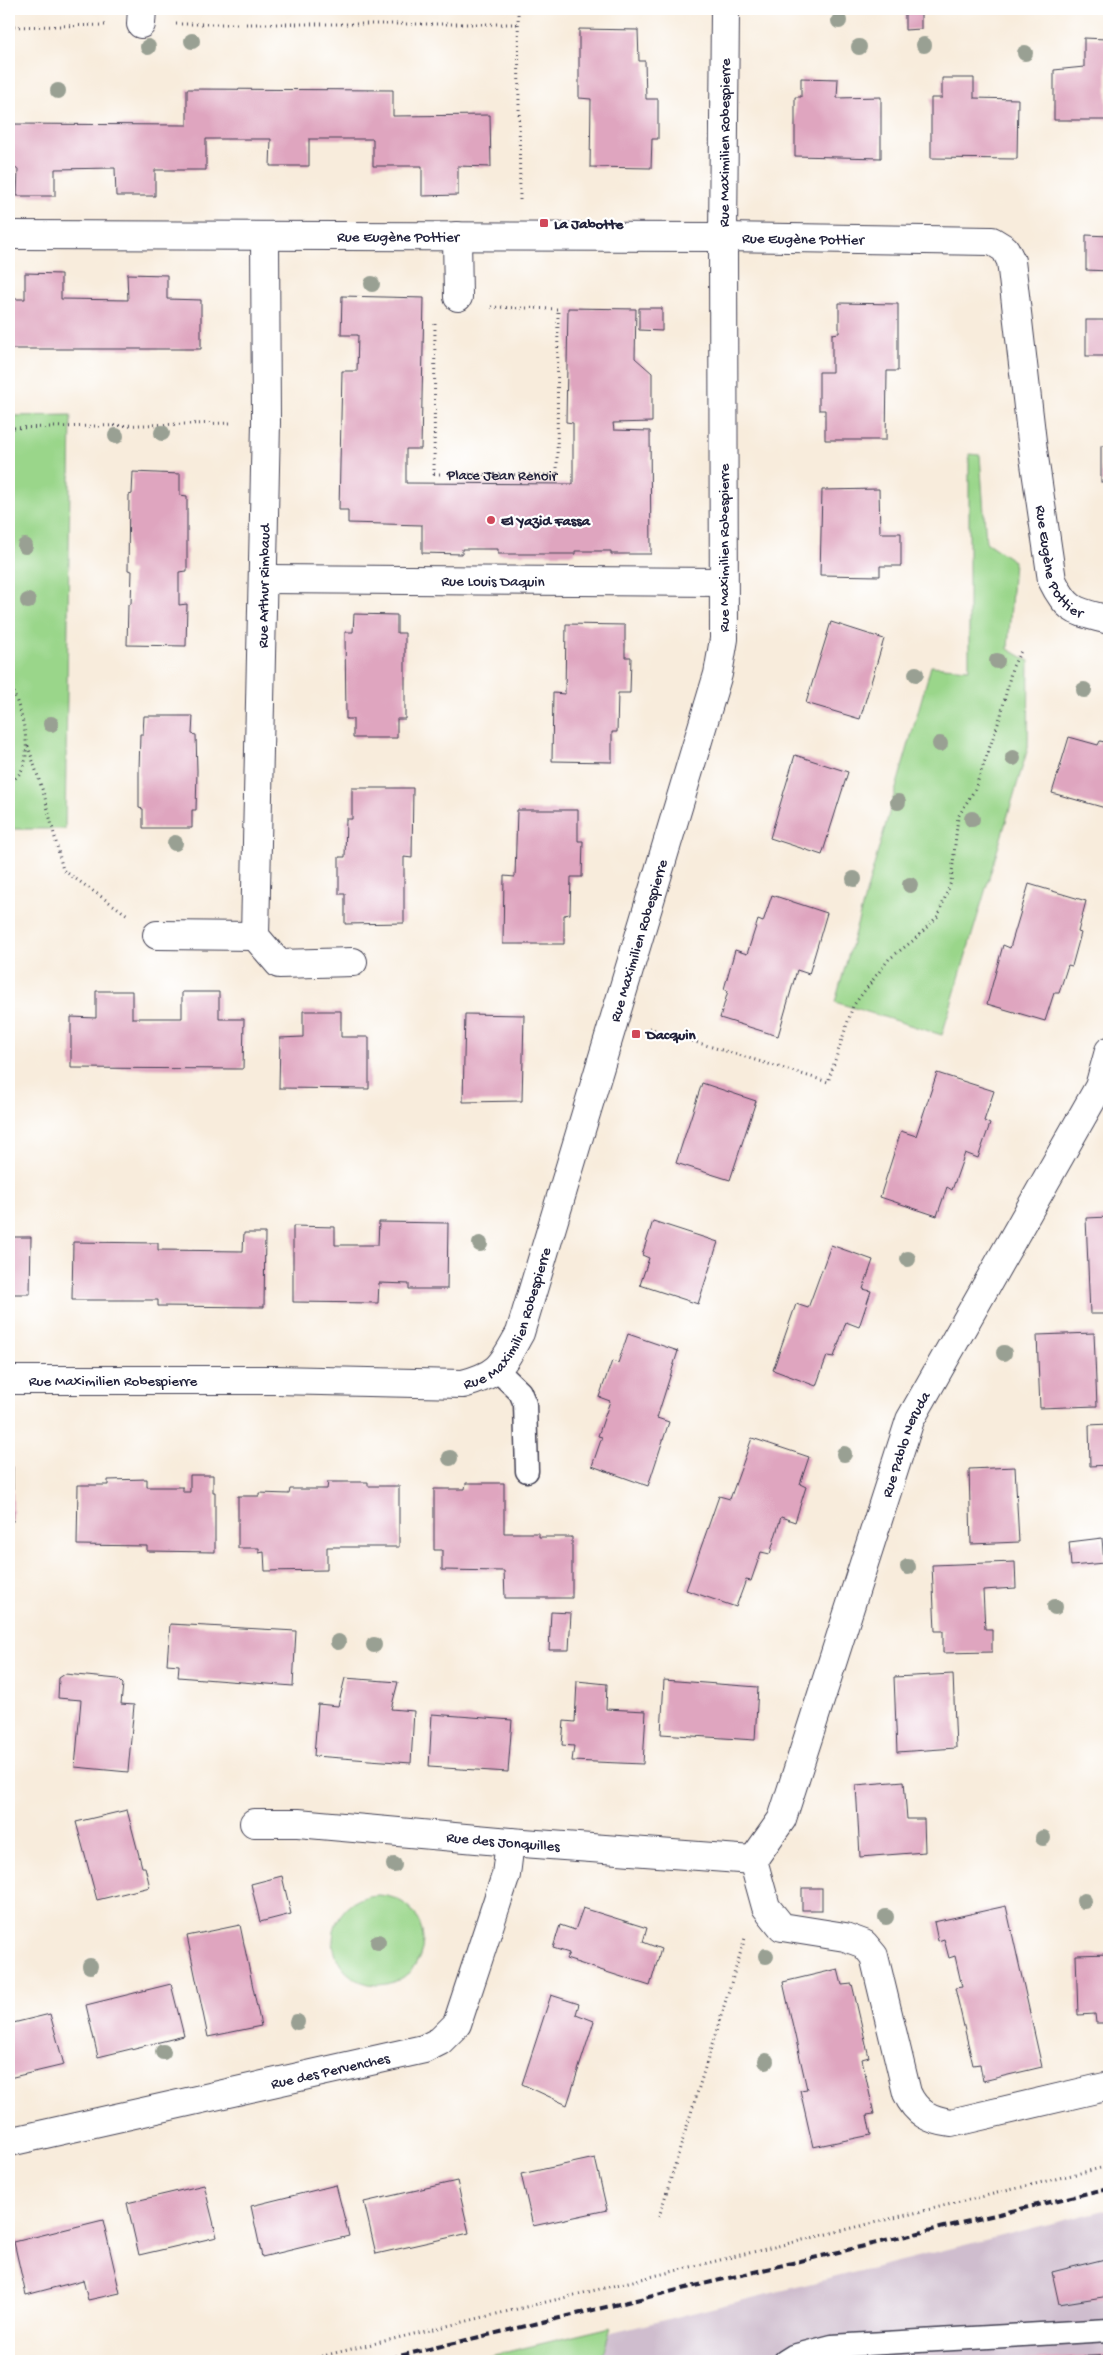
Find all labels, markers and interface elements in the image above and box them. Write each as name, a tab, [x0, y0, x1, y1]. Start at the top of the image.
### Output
street label: Rue Maximilien Robespierre	[716, 58, 736, 227]
place label: La Jabotte	[554, 216, 625, 234]
marker: La Jabotte	[538, 217, 550, 229]
street label: Rue Eugène Pottier	[337, 229, 461, 247]
street label: Rue Eugène Pottier	[742, 230, 866, 250]
street label: Rue Maximilien Robespierre	[716, 463, 734, 632]
street label: Place Jean Renoir	[446, 467, 559, 486]
street label: Rue Eugène Pottier	[1030, 504, 1087, 624]
place label: El Yazid Fassa	[501, 513, 591, 531]
marker: El Yazid Fassa	[485, 514, 497, 526]
street label: Rue Arthur Rimbaud	[255, 523, 275, 648]
street label: Rue Louis Daquin	[441, 573, 545, 592]
street label: Rue Maximilien Robespierre	[607, 857, 673, 1024]
place label: Dacquin	[644, 1027, 696, 1045]
marker: Dacquin	[630, 1028, 642, 1040]
street label: Rue Maximilien Robespierre	[462, 1245, 556, 1394]
street label: Rue Maximilien Robespierre	[29, 1373, 198, 1391]
street label: Rue Pablo Neruda	[879, 1388, 936, 1500]
street label: Rue des Jonquilles	[445, 1829, 561, 1857]
street label: Rue des Pervenches	[269, 2050, 392, 2094]

